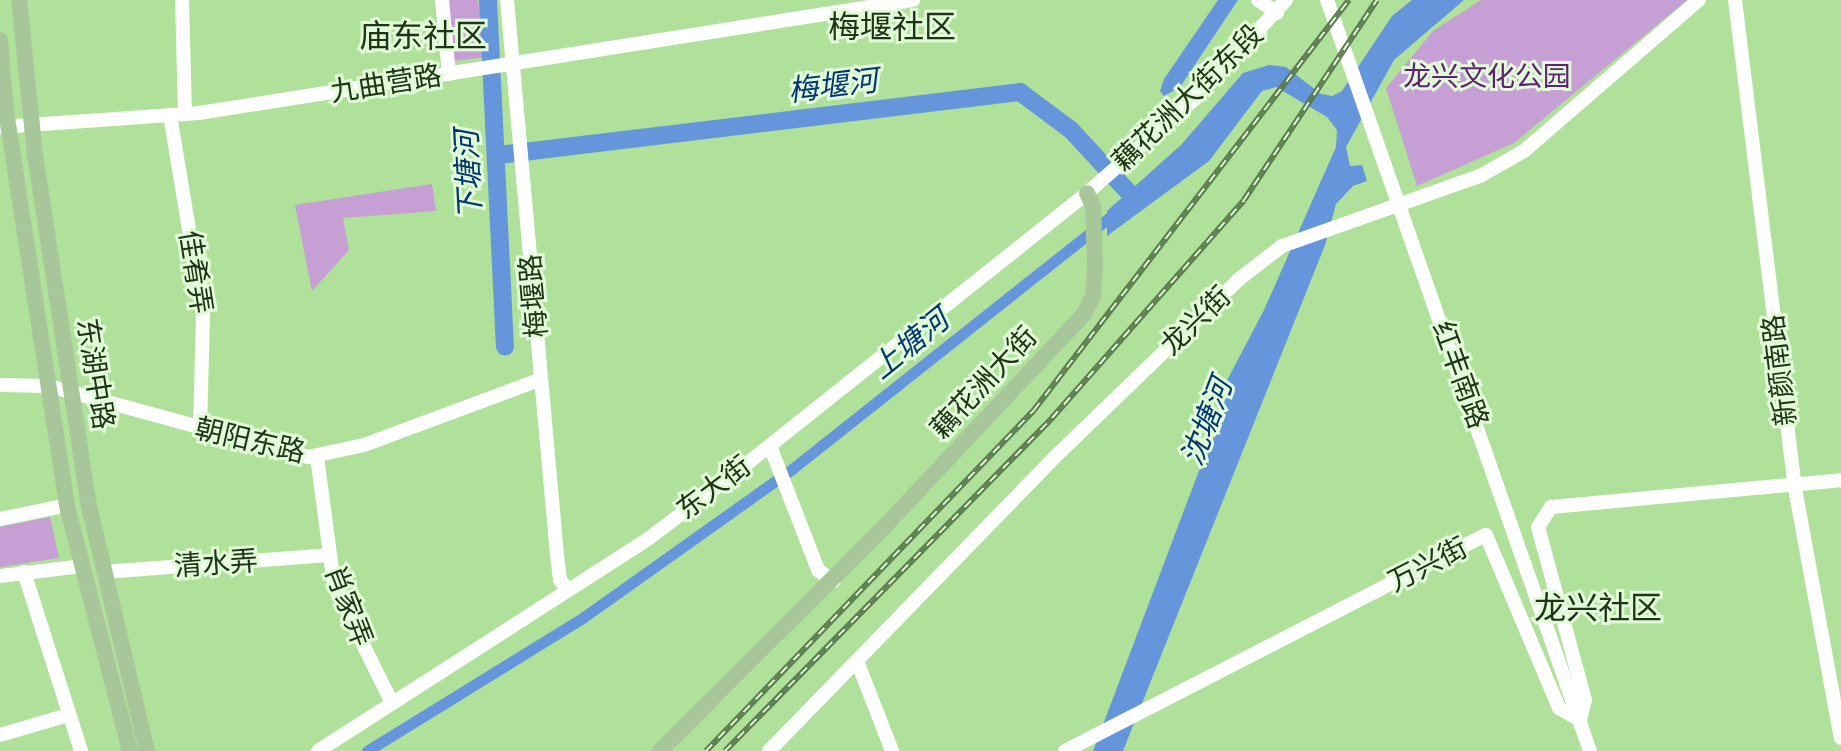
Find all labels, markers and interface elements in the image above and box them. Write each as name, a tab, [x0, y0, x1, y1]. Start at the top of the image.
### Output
district label: 梅堰社区	[828, 8, 956, 46]
district label: 庙东社区	[359, 17, 487, 55]
street label: 藕花洲大街东段	[1106, 18, 1270, 178]
street label: 九曲营路	[328, 59, 444, 109]
park label: 龙兴文化公园	[1403, 60, 1571, 94]
water label: 梅堰河	[786, 63, 880, 109]
water label: 下塘河	[449, 129, 489, 221]
street label: 佳肴弄	[172, 228, 218, 316]
street label: 梅堰路	[514, 253, 554, 339]
street label: 龙兴街	[1154, 280, 1238, 362]
water label: 上塘河	[864, 302, 956, 386]
street label: 新颜南路	[1757, 312, 1803, 428]
street label: 东湖中路	[70, 316, 120, 432]
street label: 红丰南路	[1425, 317, 1495, 433]
street label: 藕花洲大街	[924, 320, 1044, 446]
water label: 沈塘河	[1174, 374, 1240, 470]
street label: 朝阳东路	[192, 412, 308, 470]
street label: 东大街	[670, 449, 758, 527]
street label: 万兴街	[1383, 531, 1473, 599]
street label: 清水弄	[173, 544, 259, 584]
street label: 肖家弄	[317, 561, 379, 651]
district label: 龙兴社区	[1534, 589, 1662, 627]

